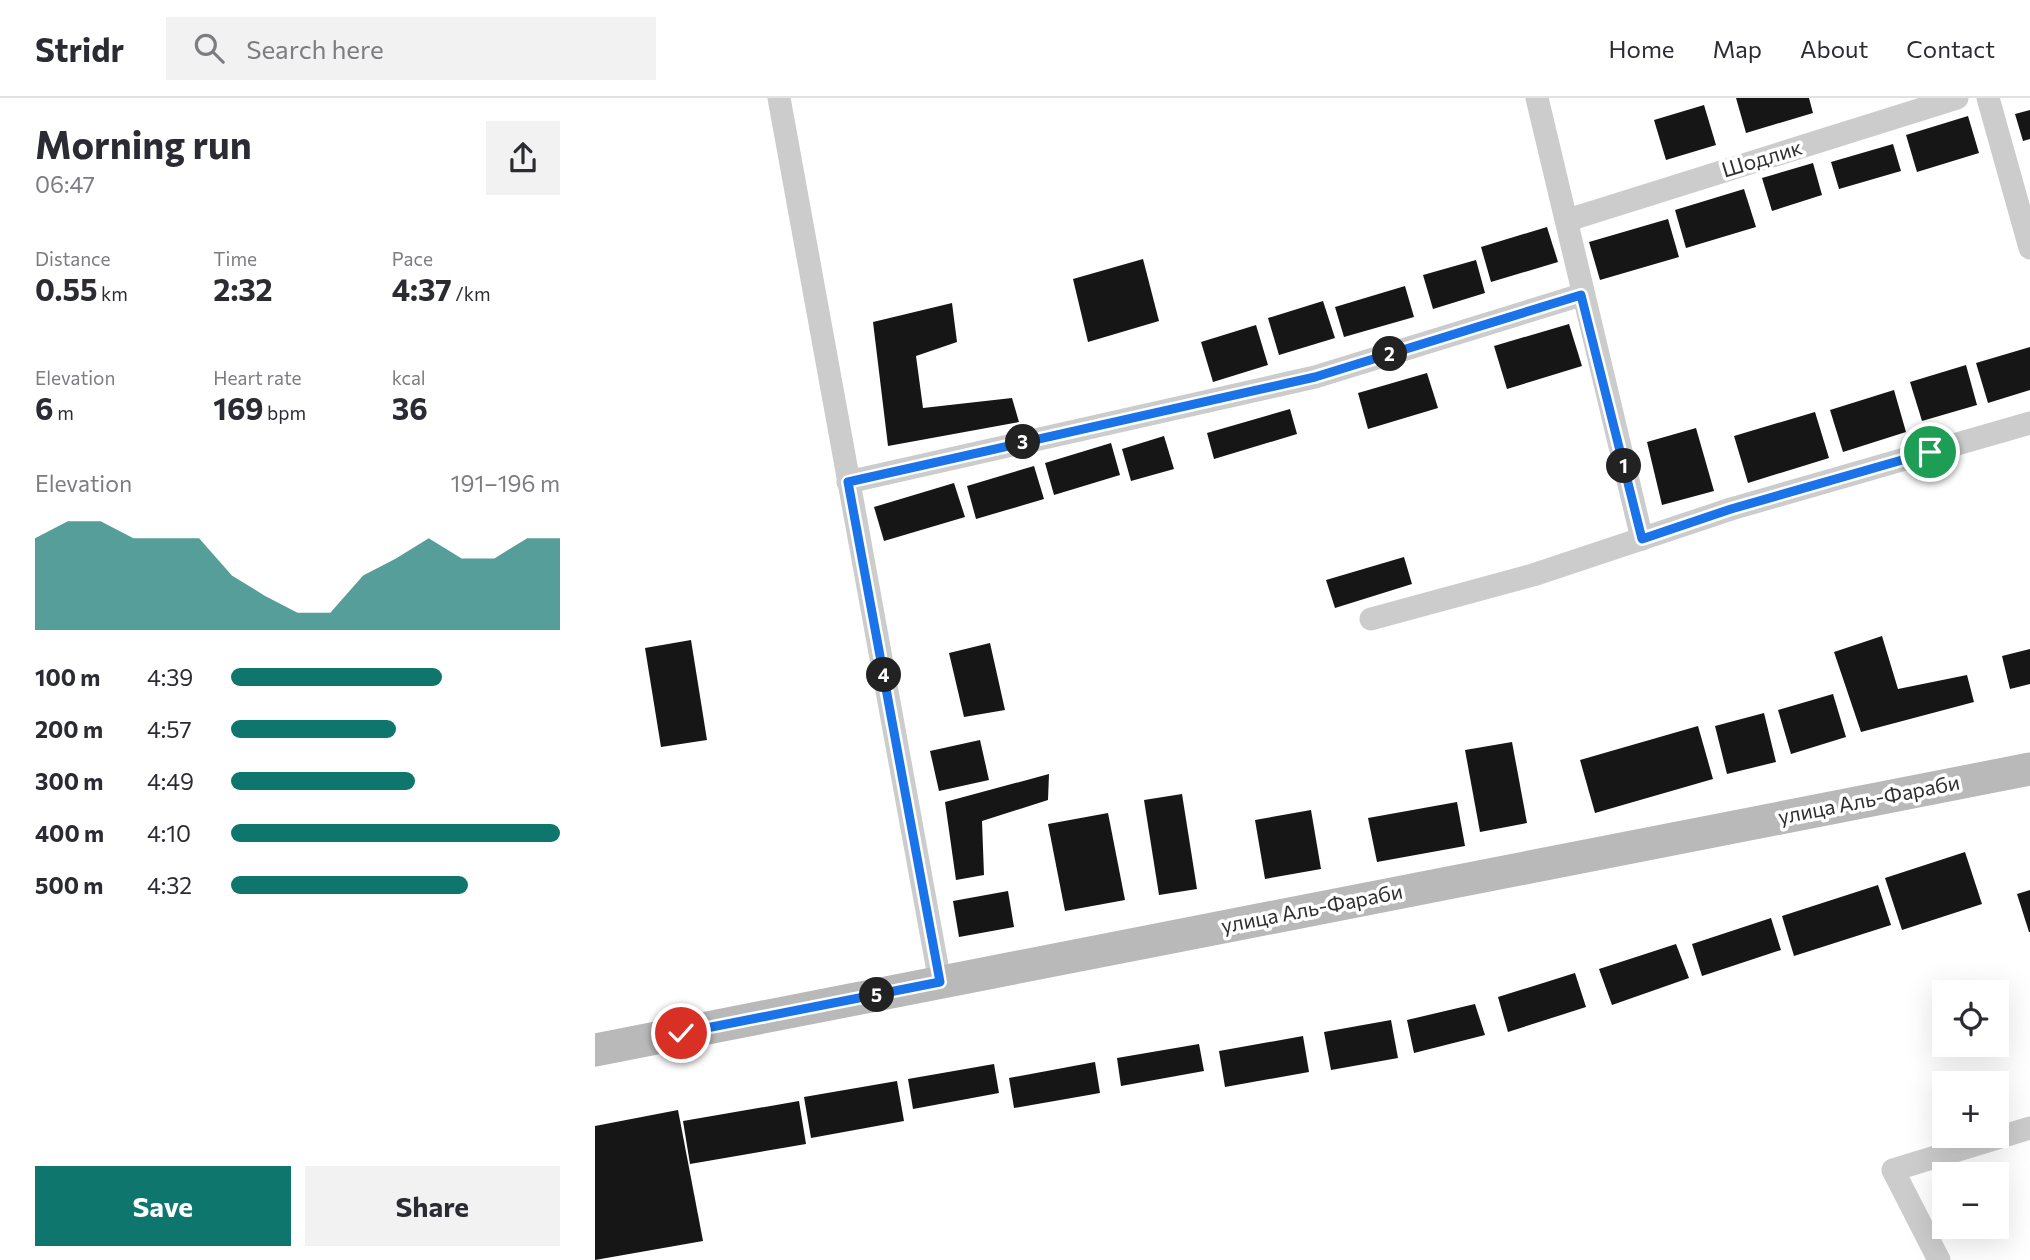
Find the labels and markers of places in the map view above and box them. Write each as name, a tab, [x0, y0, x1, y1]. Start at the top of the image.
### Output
pin: 2	[1373, 336, 1407, 372]
pin	[1900, 422, 1960, 482]
pin: 3	[1005, 424, 1041, 460]
pin: 1	[1607, 448, 1641, 484]
pin: 4	[867, 658, 901, 692]
pin: 5	[859, 978, 895, 1012]
pin	[651, 1003, 711, 1063]

